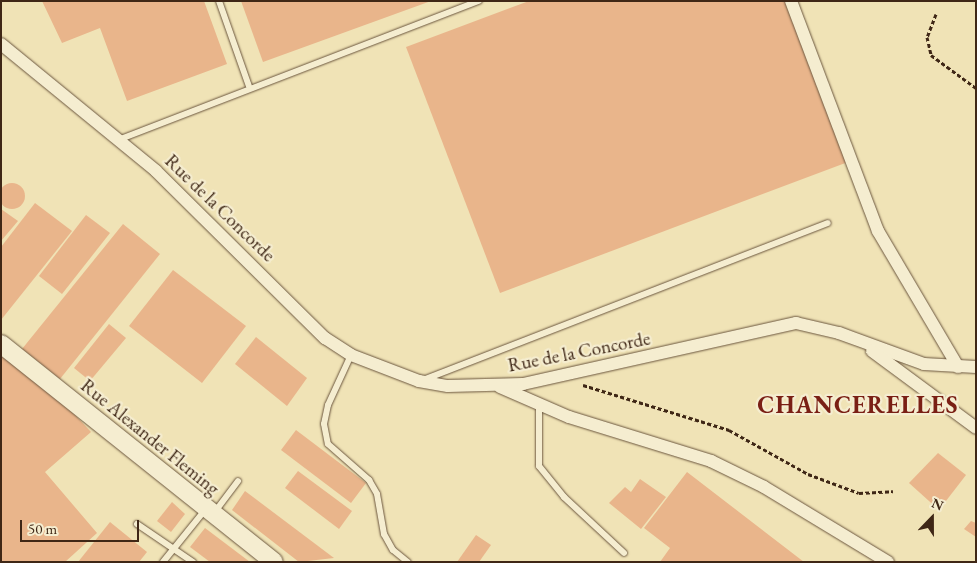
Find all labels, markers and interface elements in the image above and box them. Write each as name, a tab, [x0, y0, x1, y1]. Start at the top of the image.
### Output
street label: Rue de la Concorde	[160, 150, 280, 266]
street label: Rue de la Concorde	[506, 327, 652, 377]
street label: Rue Alexander Fleming	[76, 374, 224, 500]
district label: CHANCERELLES	[756, 391, 960, 419]
north arrow	[907, 493, 957, 543]
text: N	[929, 494, 946, 515]
scale bar	[22, 510, 141, 542]
text: 50 m	[28, 519, 57, 538]

